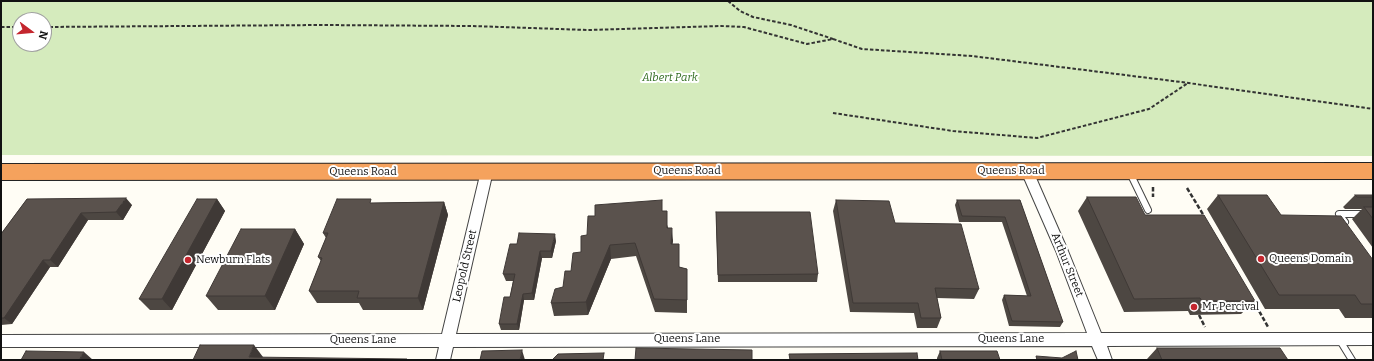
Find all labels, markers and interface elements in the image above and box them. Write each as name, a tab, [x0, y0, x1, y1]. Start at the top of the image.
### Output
north arrow	[12, 12, 52, 52]
text: N	[36, 29, 50, 41]
park label: Albert Park	[642, 71, 698, 85]
street label: Queens Road	[653, 164, 721, 178]
street label: Queens Road	[977, 164, 1045, 178]
street label: Queens Road	[329, 165, 397, 179]
street label: Leopold Street	[450, 228, 480, 304]
street label: Arthur Street	[1048, 231, 1086, 299]
place label: Queens Domain	[1269, 252, 1351, 266]
place label: Newburn Flats	[196, 253, 270, 267]
marker: Queens Domain	[1256, 254, 1266, 264]
marker: Newburn Flats	[183, 255, 193, 265]
place label: Mr Percival	[1202, 300, 1259, 314]
marker: Mr Percival	[1189, 302, 1199, 312]
street label: Queens Lane	[654, 332, 720, 346]
street label: Queens Lane	[978, 332, 1044, 346]
street label: Queens Lane	[330, 333, 396, 347]

